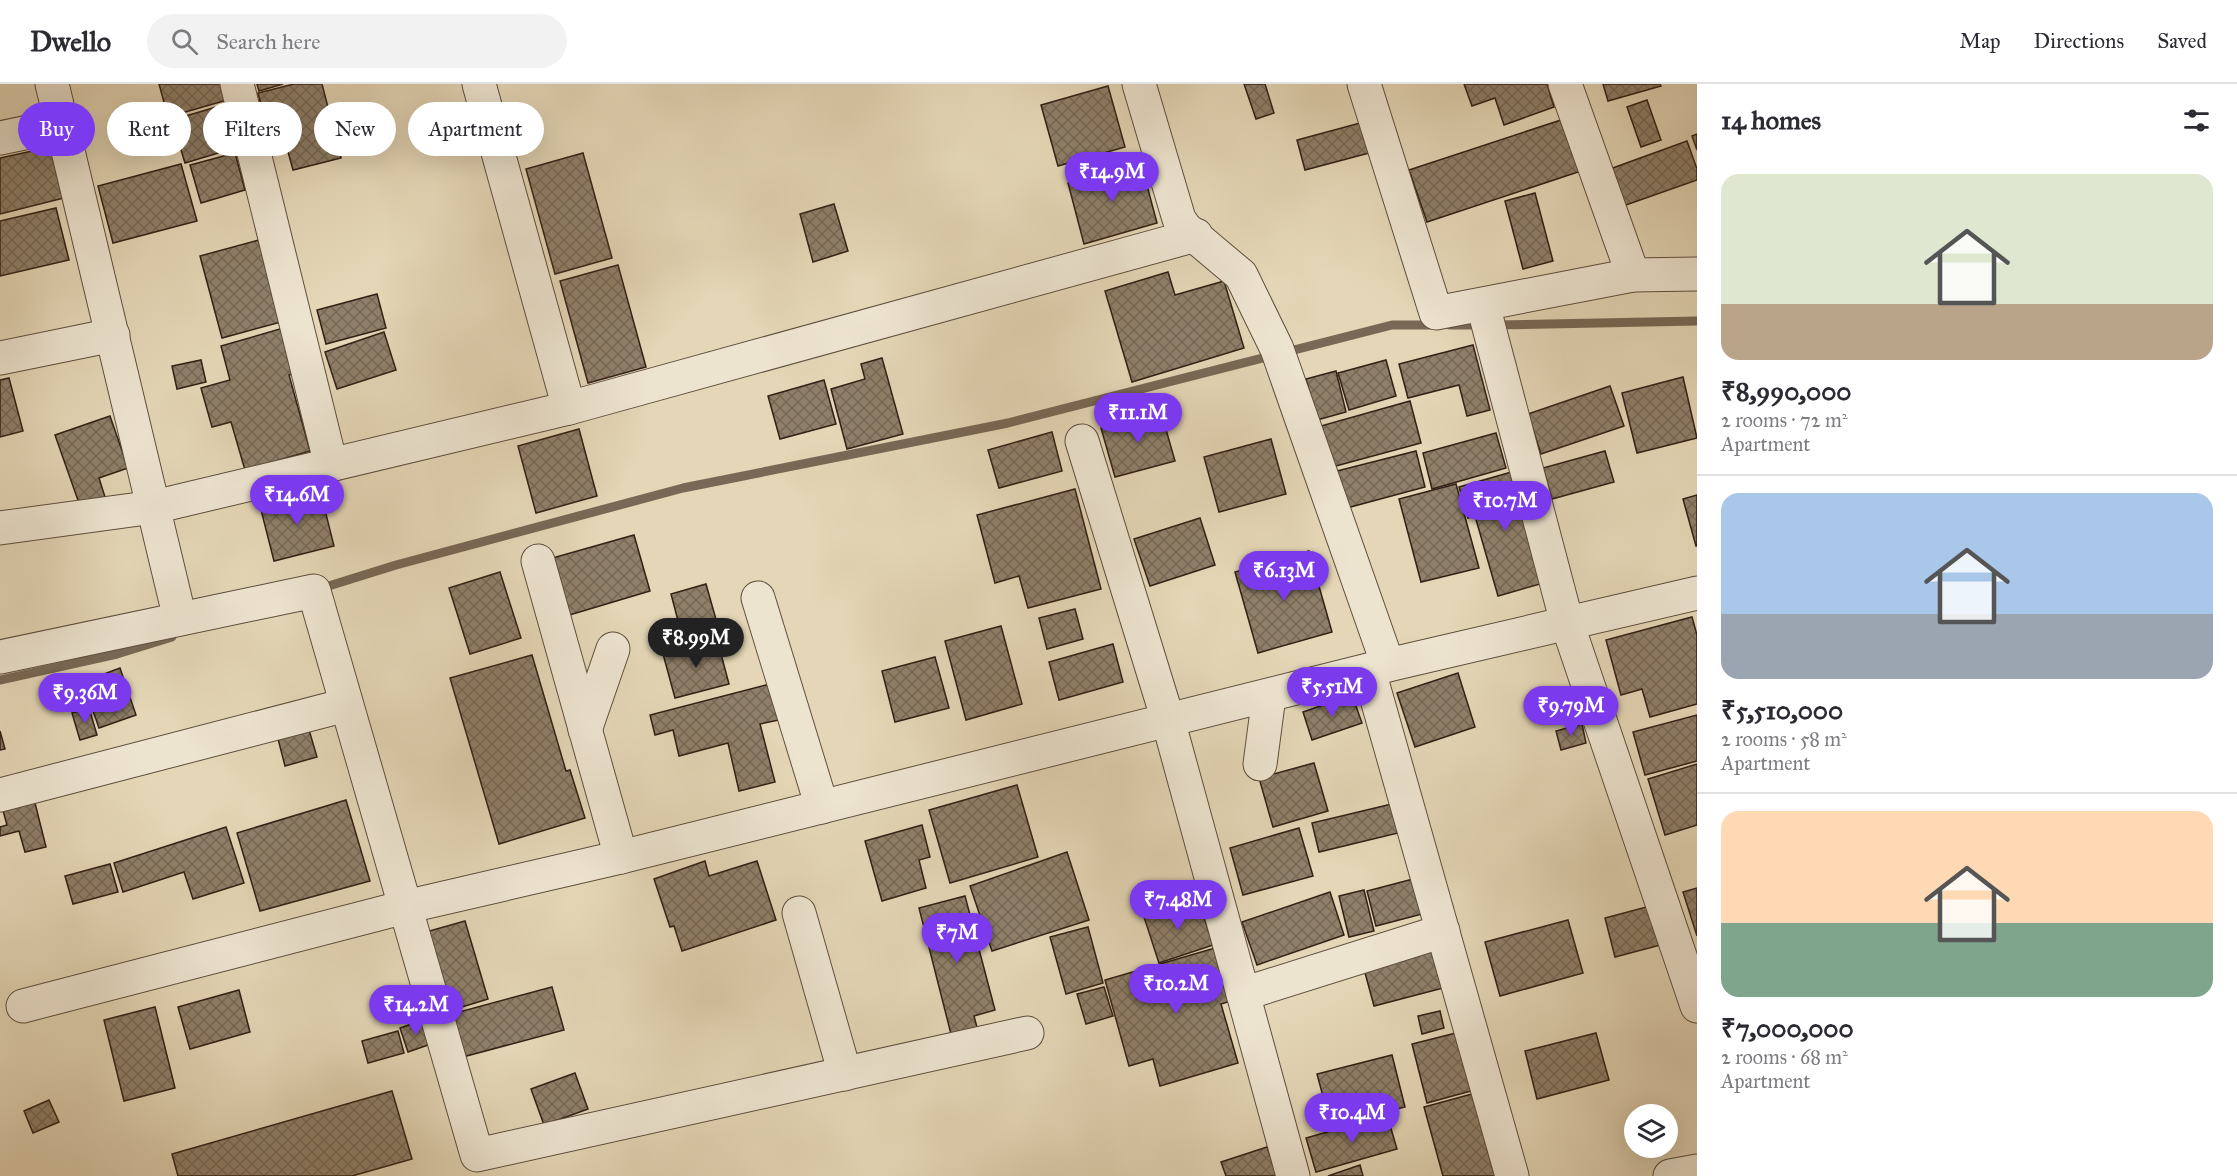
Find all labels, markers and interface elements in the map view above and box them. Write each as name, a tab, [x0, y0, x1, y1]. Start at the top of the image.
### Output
search box	[147, 14, 567, 68]
text: Dwello	[30, 24, 111, 59]
icon: search	[168, 25, 201, 58]
text: Search here	[216, 28, 320, 55]
text: Map	[1960, 28, 2001, 54]
text: Directions	[2034, 28, 2124, 54]
text: Saved	[2157, 28, 2207, 54]
chip: Buy	[18, 102, 95, 156]
chip: Rent	[107, 102, 191, 156]
chip: Filters	[203, 102, 302, 156]
chip: New	[314, 102, 396, 156]
chip: Apartment	[408, 102, 544, 156]
text: 14 homes	[1721, 104, 1821, 136]
icon: filters	[2180, 104, 2213, 137]
pin: ₹14.9M	[1063, 152, 1161, 203]
text: ₹14.9M	[1079, 159, 1145, 183]
icon: home	[1913, 213, 2021, 321]
text: ₹8,990,000	[1721, 375, 1851, 407]
pin: ₹11.1M	[1089, 393, 1187, 444]
text: ₹11.1M	[1108, 400, 1168, 424]
text: 2 rooms · 72 m²	[1721, 408, 1848, 432]
text: Apartment	[1721, 432, 1810, 456]
pin: ₹14.6M	[248, 475, 346, 526]
pin: ₹10.7M	[1456, 481, 1554, 532]
text: ₹14.6M	[264, 482, 330, 506]
text: ₹10.7M	[1472, 488, 1538, 512]
icon: home	[1913, 532, 2021, 640]
pin: ₹6.13M	[1235, 551, 1333, 602]
text: ₹6.13M	[1253, 558, 1315, 582]
pin: ₹8.99M	[647, 618, 745, 669]
text: ₹8.99M	[662, 625, 730, 649]
pin: ₹5.51M	[1283, 667, 1381, 718]
pin: ₹9.36M	[36, 673, 134, 724]
text: ₹5.51M	[1301, 674, 1363, 698]
text: ₹9.36M	[52, 680, 118, 704]
pin: ₹9.79M	[1522, 686, 1620, 737]
text: ₹9.79M	[1537, 693, 1605, 717]
text: ₹5,510,000	[1721, 694, 1843, 726]
text: 2 rooms · 58 m²	[1721, 727, 1847, 751]
text: Apartment	[1721, 751, 1810, 775]
icon: home	[1913, 850, 2021, 958]
pin: ₹7.48M	[1129, 880, 1227, 931]
text: ₹7.48M	[1144, 887, 1212, 911]
pin: ₹7M	[928, 913, 986, 964]
text: ₹7M	[936, 920, 978, 944]
pin: ₹10.2M	[1127, 964, 1225, 1015]
text: ₹10.2M	[1143, 971, 1209, 995]
pin: ₹14.2M	[367, 985, 465, 1036]
text: ₹14.2M	[383, 992, 449, 1016]
text: ₹7,000,000	[1721, 1012, 1854, 1044]
text: 2 rooms · 68 m²	[1721, 1045, 1848, 1069]
text: Apartment	[1721, 1069, 1810, 1093]
pin: ₹10.4M	[1303, 1093, 1401, 1144]
text: ₹10.4M	[1319, 1100, 1386, 1124]
map controls	[1624, 1104, 1678, 1158]
button: layers	[1624, 1104, 1678, 1158]

